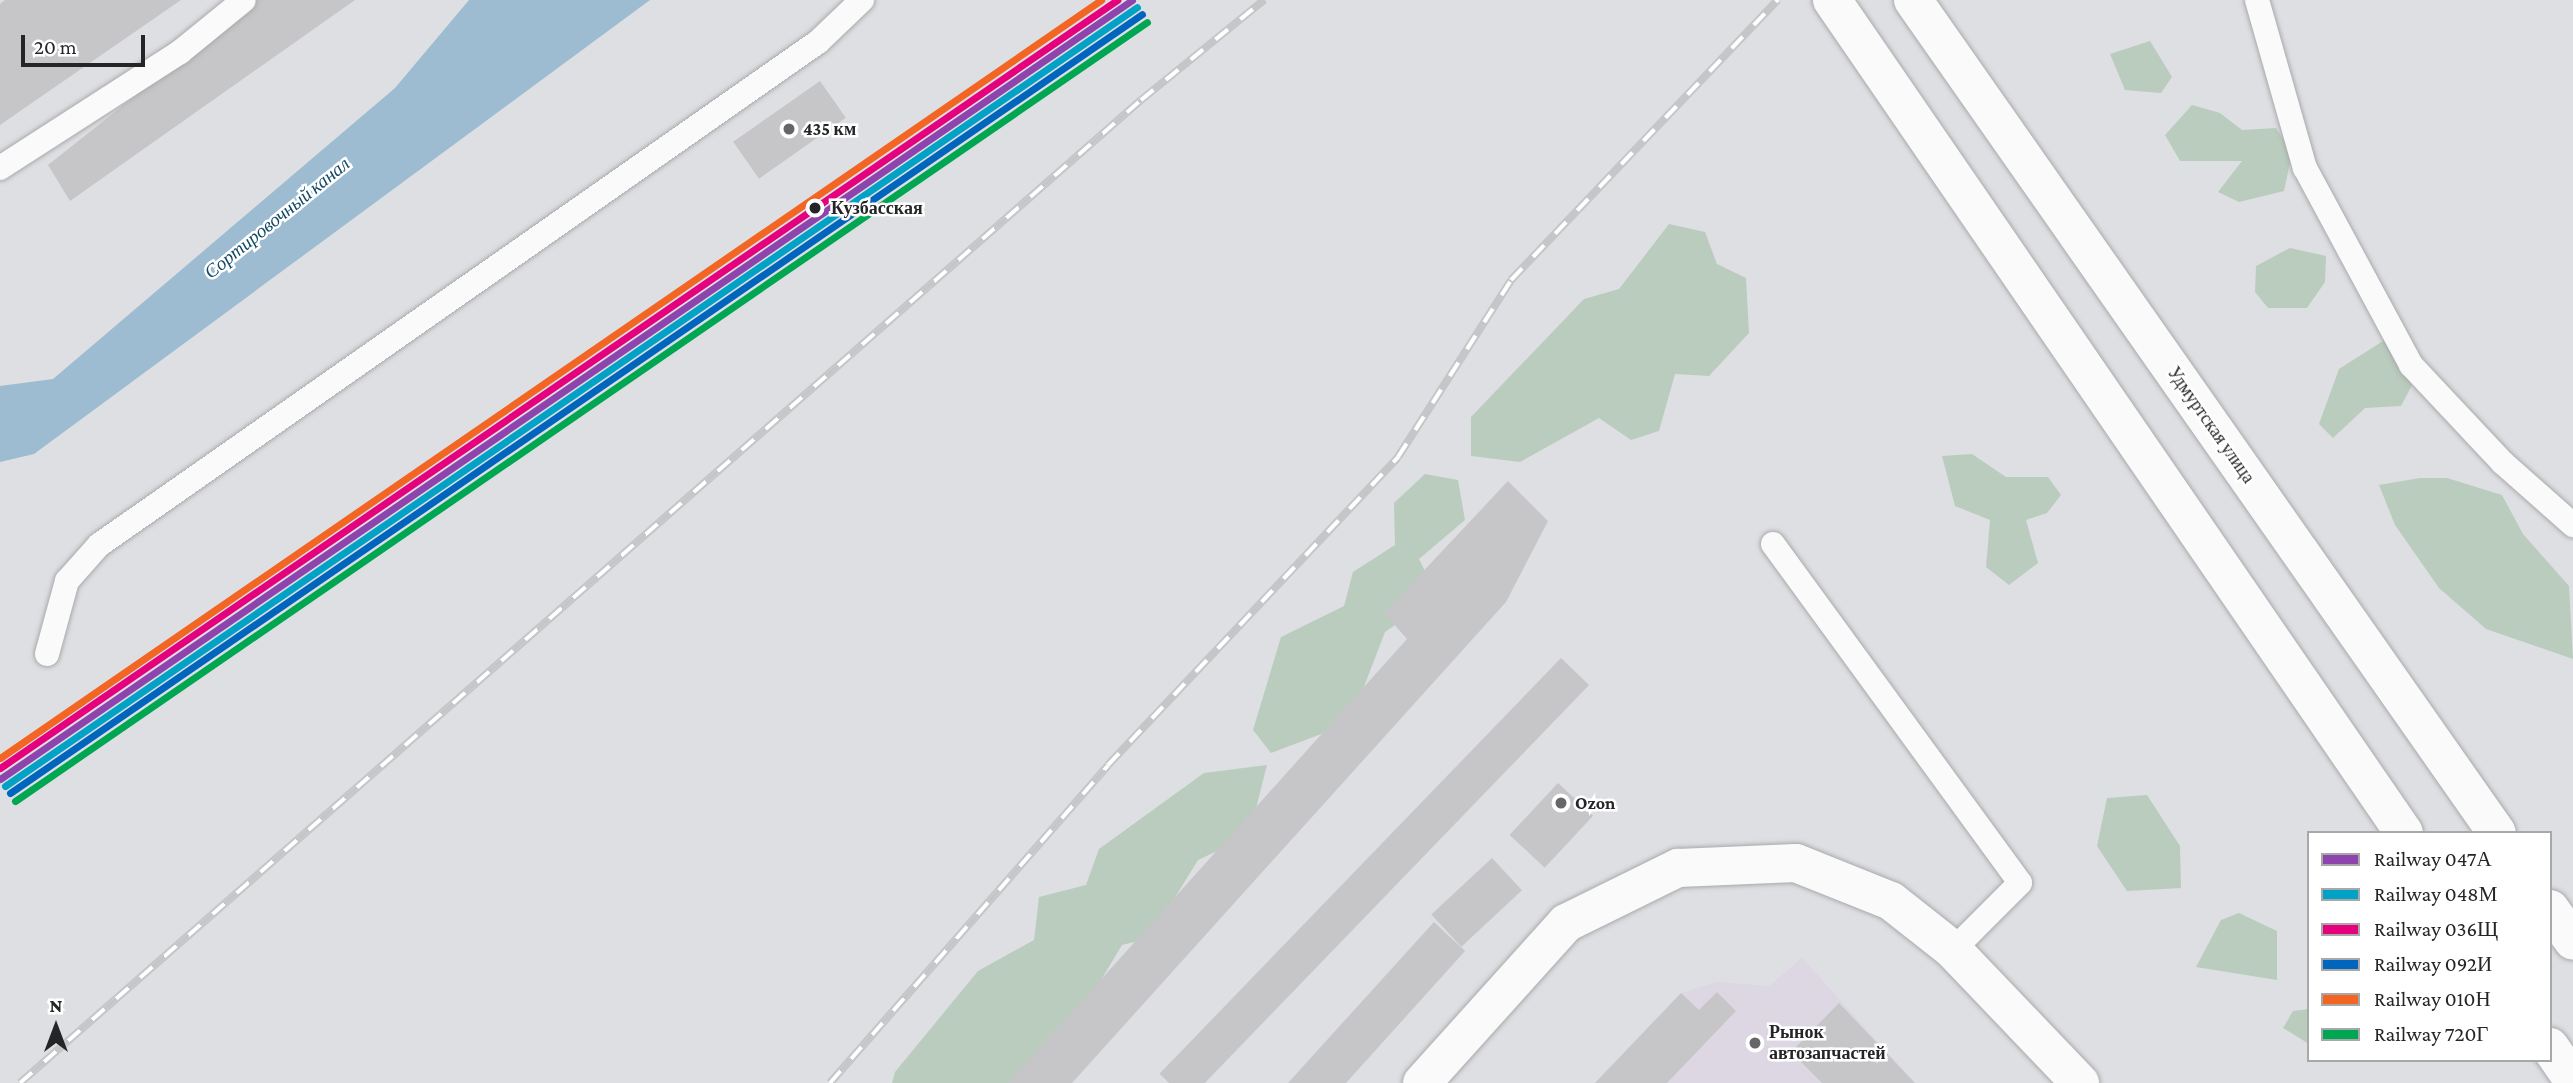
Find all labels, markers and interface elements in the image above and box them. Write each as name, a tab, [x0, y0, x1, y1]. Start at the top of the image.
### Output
scale bar	[24, 21, 149, 65]
text: 20 m	[34, 35, 77, 59]
place label: 435 км	[803, 118, 856, 140]
marker: 435 км	[781, 121, 797, 137]
water label: Сортировочный канал	[200, 152, 354, 284]
place label: Кузбасская	[831, 197, 923, 219]
marker: Кузбасская	[805, 198, 825, 218]
street label: Удмуртская улица	[2163, 363, 2259, 487]
place label: Ozon	[1575, 792, 1615, 814]
marker: Ozon	[1553, 795, 1569, 811]
legend	[2307, 831, 2552, 1062]
text: Railway 047А	[2374, 847, 2492, 871]
text: Railway 048М	[2374, 882, 2497, 906]
text: Railway 036Щ	[2374, 917, 2498, 941]
text: Railway 092И	[2374, 952, 2492, 976]
text: Railway 010Н	[2374, 987, 2491, 1011]
north arrow	[21, 992, 91, 1062]
text: N	[50, 995, 62, 1016]
place label: Рынок автозапчастей	[1769, 1022, 1886, 1064]
text: Railway 720Г	[2374, 1022, 2488, 1046]
marker: Рынок автозапчастей	[1747, 1035, 1763, 1051]

